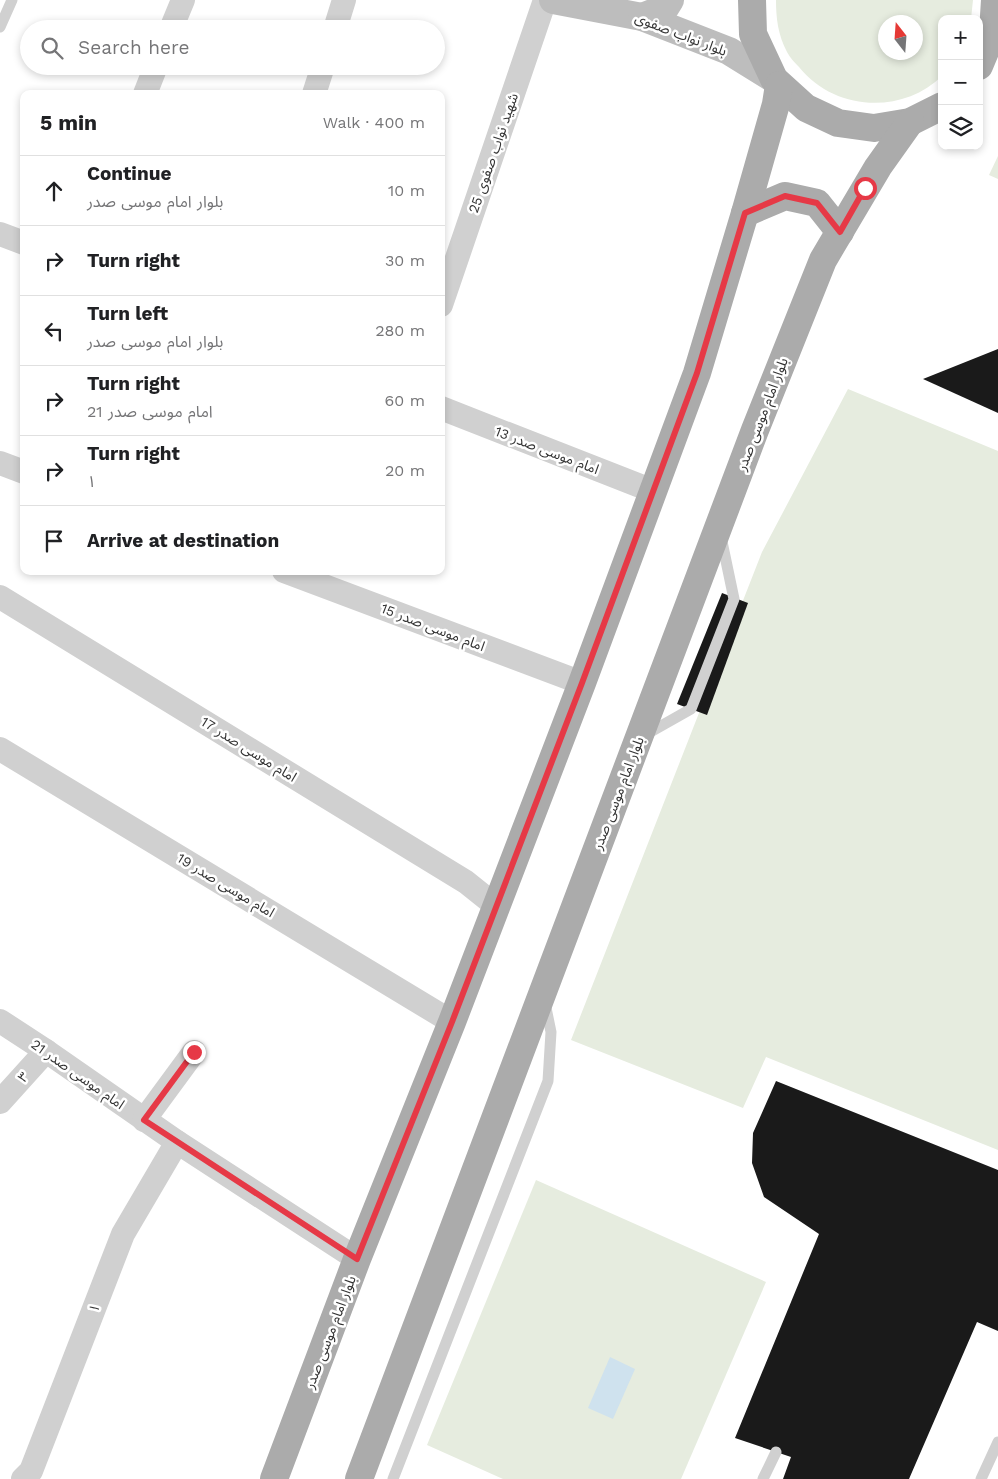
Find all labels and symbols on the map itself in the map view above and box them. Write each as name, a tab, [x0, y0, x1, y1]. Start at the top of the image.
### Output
street label: بلوار نواب صفوی	[632, 9, 729, 60]
north arrow	[878, 15, 923, 60]
street label: شهید نواب صفوی 25	[465, 91, 522, 215]
route start	[854, 177, 877, 200]
street label: بلوار امام موسی صدر	[733, 355, 794, 475]
street label: امام موسی صدر 13	[492, 423, 601, 480]
street label: امام موسی صدر 15	[378, 600, 487, 657]
street label: امام موسی صدر 17	[197, 713, 300, 787]
street label: بلوار امام موسی صدر	[589, 734, 650, 854]
street label: امام موسی صدر 19	[173, 850, 277, 923]
street label: امام موسی صدر 21	[27, 1036, 128, 1115]
route end	[183, 1041, 206, 1064]
street label: ۳	[14, 1069, 32, 1085]
street label: بلوار امام موسی صدر	[301, 1273, 362, 1393]
street label: ۱	[85, 1301, 103, 1315]

